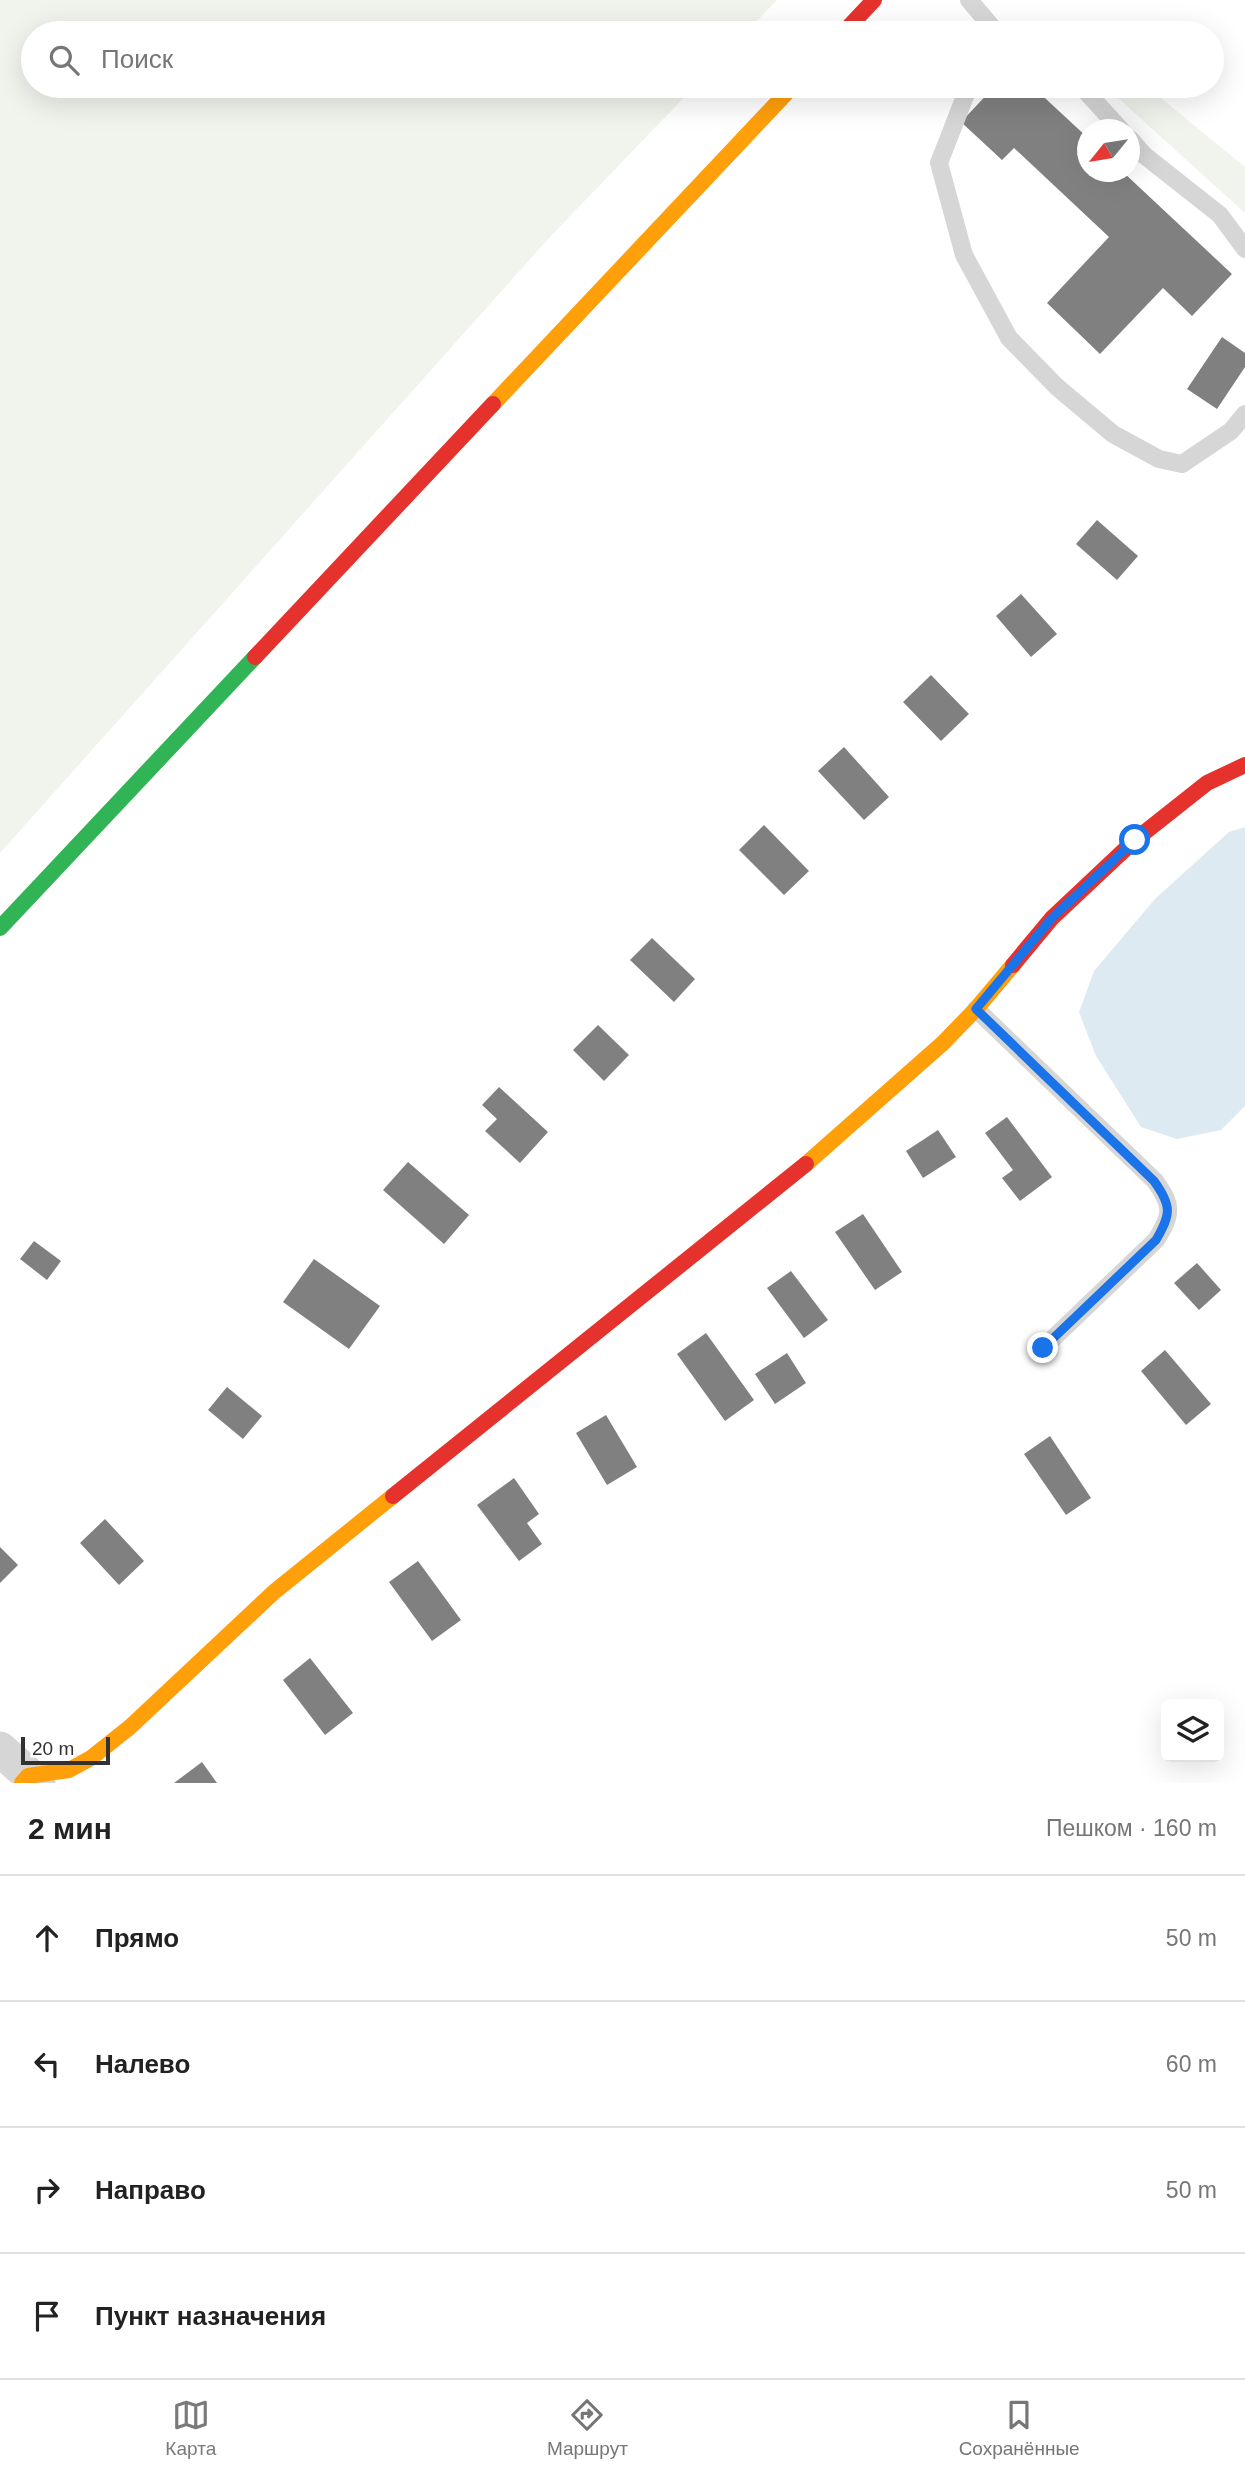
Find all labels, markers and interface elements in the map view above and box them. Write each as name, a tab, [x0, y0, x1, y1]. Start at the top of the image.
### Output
search box	[21, 21, 1224, 98]
icon: search	[45, 41, 83, 79]
text: Поиск	[101, 44, 173, 74]
north arrow	[1077, 119, 1140, 182]
route start	[1119, 824, 1150, 855]
route end	[1027, 1332, 1058, 1363]
map controls	[1161, 1699, 1224, 1762]
button: layers	[1161, 1699, 1224, 1762]
scale bar	[21, 1734, 110, 1766]
text: 20 m	[32, 1738, 74, 1759]
text: 2 мин	[28, 1812, 112, 1845]
text: Пешком · 160 m	[1046, 1815, 1217, 1841]
icon: ahead	[28, 1919, 66, 1957]
text: Прямо	[95, 1923, 179, 1953]
text: 50 m	[1166, 1925, 1217, 1951]
icon: left	[28, 2045, 66, 2083]
text: Налево	[95, 2049, 190, 2079]
text: 60 m	[1166, 2051, 1217, 2077]
icon: right	[28, 2171, 66, 2209]
text: Направо	[95, 2175, 206, 2205]
text: 50 m	[1166, 2177, 1217, 2203]
icon: arrive	[28, 2297, 66, 2335]
text: Пункт назначения	[95, 2301, 326, 2331]
tab: Карта	[165, 2396, 216, 2460]
tab: Маршрут	[547, 2396, 628, 2460]
tab: Сохранённые	[959, 2396, 1080, 2460]

